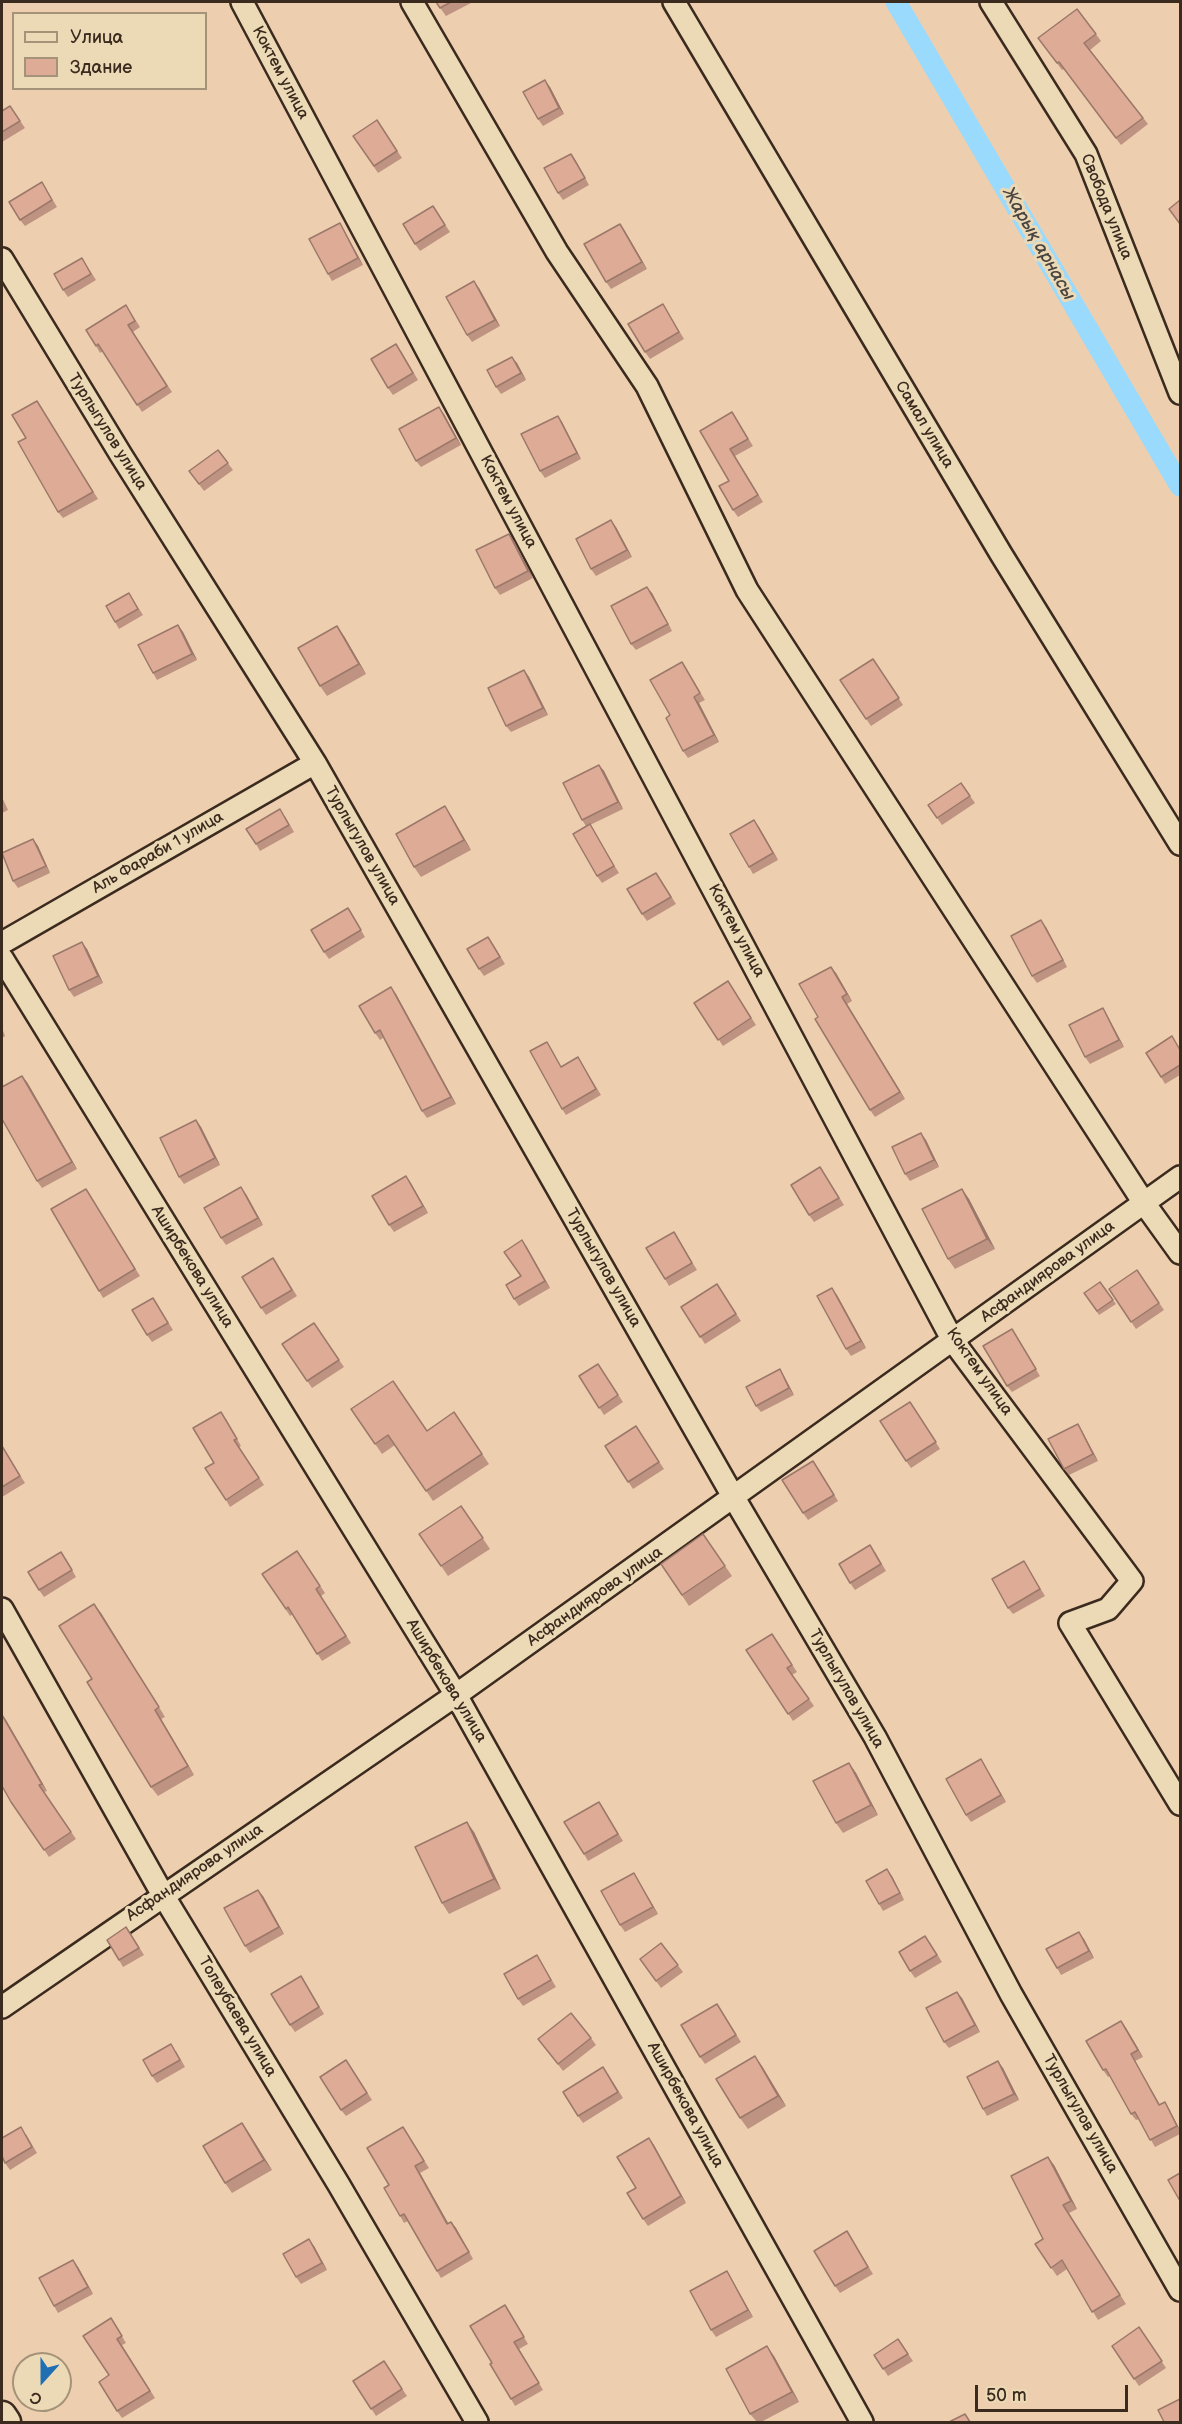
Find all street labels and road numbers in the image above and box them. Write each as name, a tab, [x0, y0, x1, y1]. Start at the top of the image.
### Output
street label: Коктем улица	[247, 23, 313, 123]
street label: Свобода улица	[1076, 151, 1136, 263]
street label: Турлыгулов улица	[63, 370, 151, 494]
street label: Самал улица	[891, 378, 957, 472]
street label: Коктем улица	[475, 452, 541, 552]
street label: Турлыгулов улица	[320, 783, 404, 909]
street label: Аль Фараби 1 улица	[89, 808, 227, 898]
street label: Коктем улица	[703, 881, 769, 981]
street label: Аширбекова улица	[147, 1202, 237, 1332]
street label: Турлыгулов улица	[561, 1205, 645, 1331]
street label: Асфандиярова улица	[977, 1217, 1119, 1327]
street label: Коктем улица	[942, 1324, 1016, 1420]
street label: Асфандиярова улица	[524, 1543, 666, 1651]
street label: Аширбекова улица	[402, 1616, 490, 1746]
street label: Турлыгулов улица	[804, 1626, 888, 1752]
street label: Асфандиярова улица	[123, 1820, 267, 1926]
street label: Толеубаева улица	[194, 1954, 280, 2080]
street label: Аширбекова улица	[643, 2039, 727, 2171]
street label: Турлыгулов улица	[1038, 2051, 1122, 2177]

